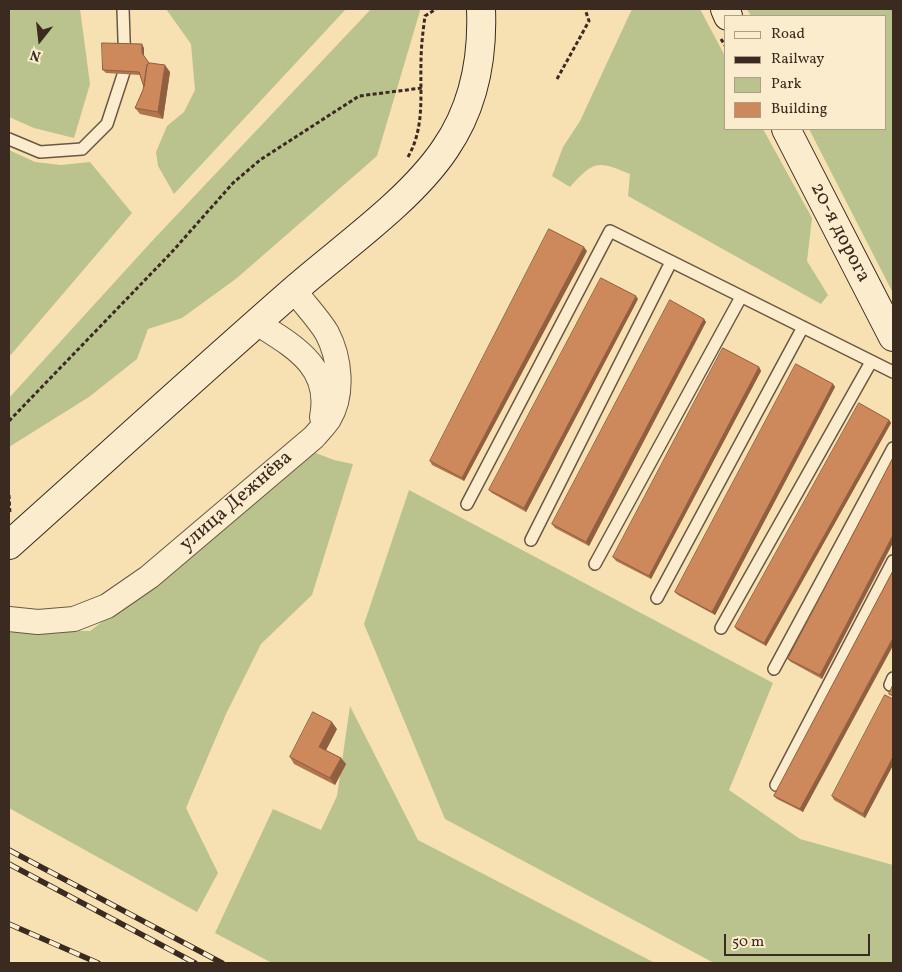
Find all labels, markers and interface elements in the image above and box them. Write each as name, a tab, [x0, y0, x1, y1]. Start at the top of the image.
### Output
north arrow	[15, 15, 65, 65]
legend	[724, 15, 887, 130]
text: Road	[771, 24, 805, 45]
text: N	[28, 44, 43, 65]
text: Railway	[771, 49, 824, 70]
text: Park	[771, 74, 802, 95]
text: Building	[771, 99, 827, 120]
street label: 20-я дорога	[804, 179, 874, 287]
street label: улица Дежнёва	[176, 447, 298, 557]
scale bar	[727, 924, 873, 956]
text: 50 m	[732, 932, 764, 953]

